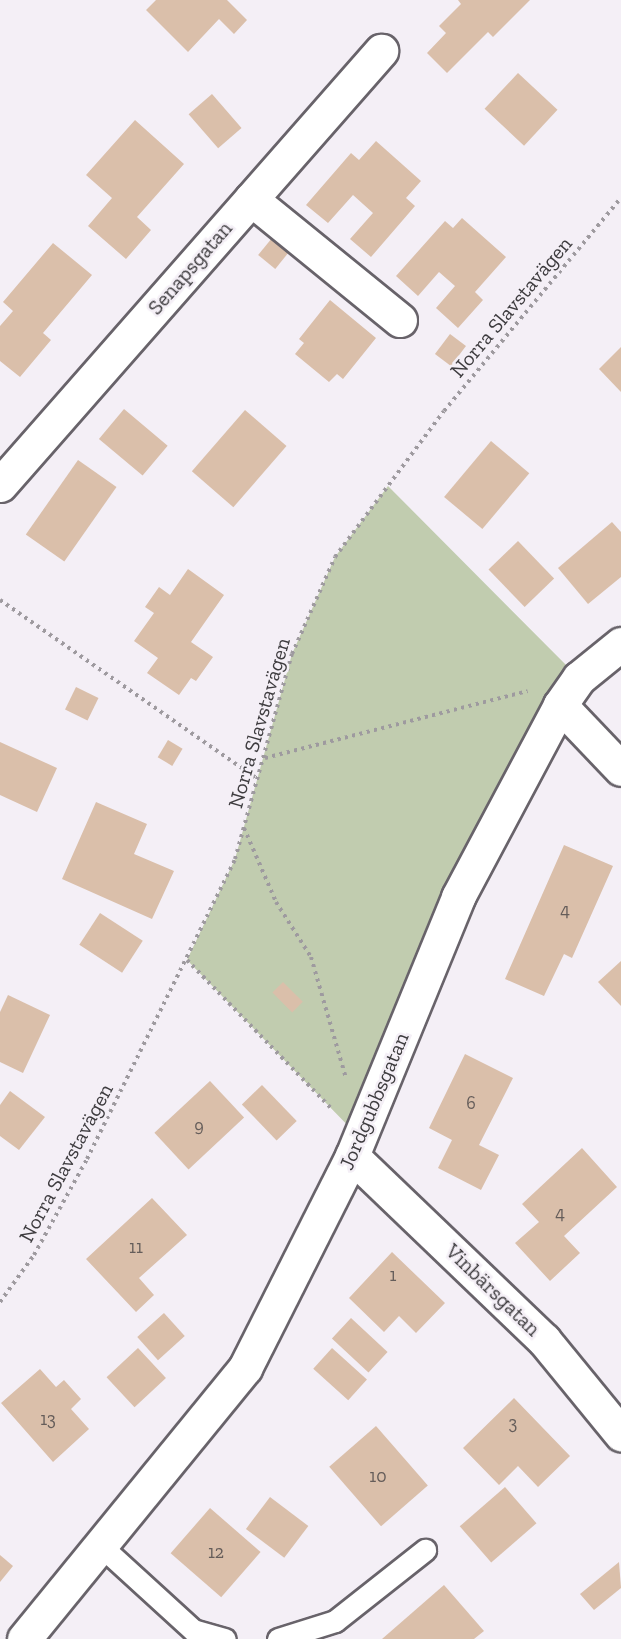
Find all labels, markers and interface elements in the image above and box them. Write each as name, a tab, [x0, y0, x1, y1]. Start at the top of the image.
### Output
street label: Senapsgatan	[143, 216, 237, 320]
street label: Norra Slavstavägen	[445, 231, 577, 383]
street label: Norra Slavstavägen	[223, 635, 295, 811]
house number: 4	[560, 899, 570, 921]
street label: Jordgubbsgatan	[334, 1029, 414, 1173]
street label: Norra Slavstavägen	[14, 1079, 118, 1247]
house number: 6	[466, 1092, 476, 1114]
house number: 9	[194, 1115, 204, 1137]
house number: 4	[555, 1202, 565, 1224]
house number: 11	[129, 1236, 143, 1258]
street label: Vinbärsgatan	[440, 1239, 546, 1341]
house number: 1	[390, 1264, 396, 1286]
house number: 13	[40, 1408, 56, 1430]
house number: 3	[509, 1412, 517, 1434]
house number: 10	[369, 1465, 387, 1487]
house number: 12	[208, 1541, 224, 1563]

